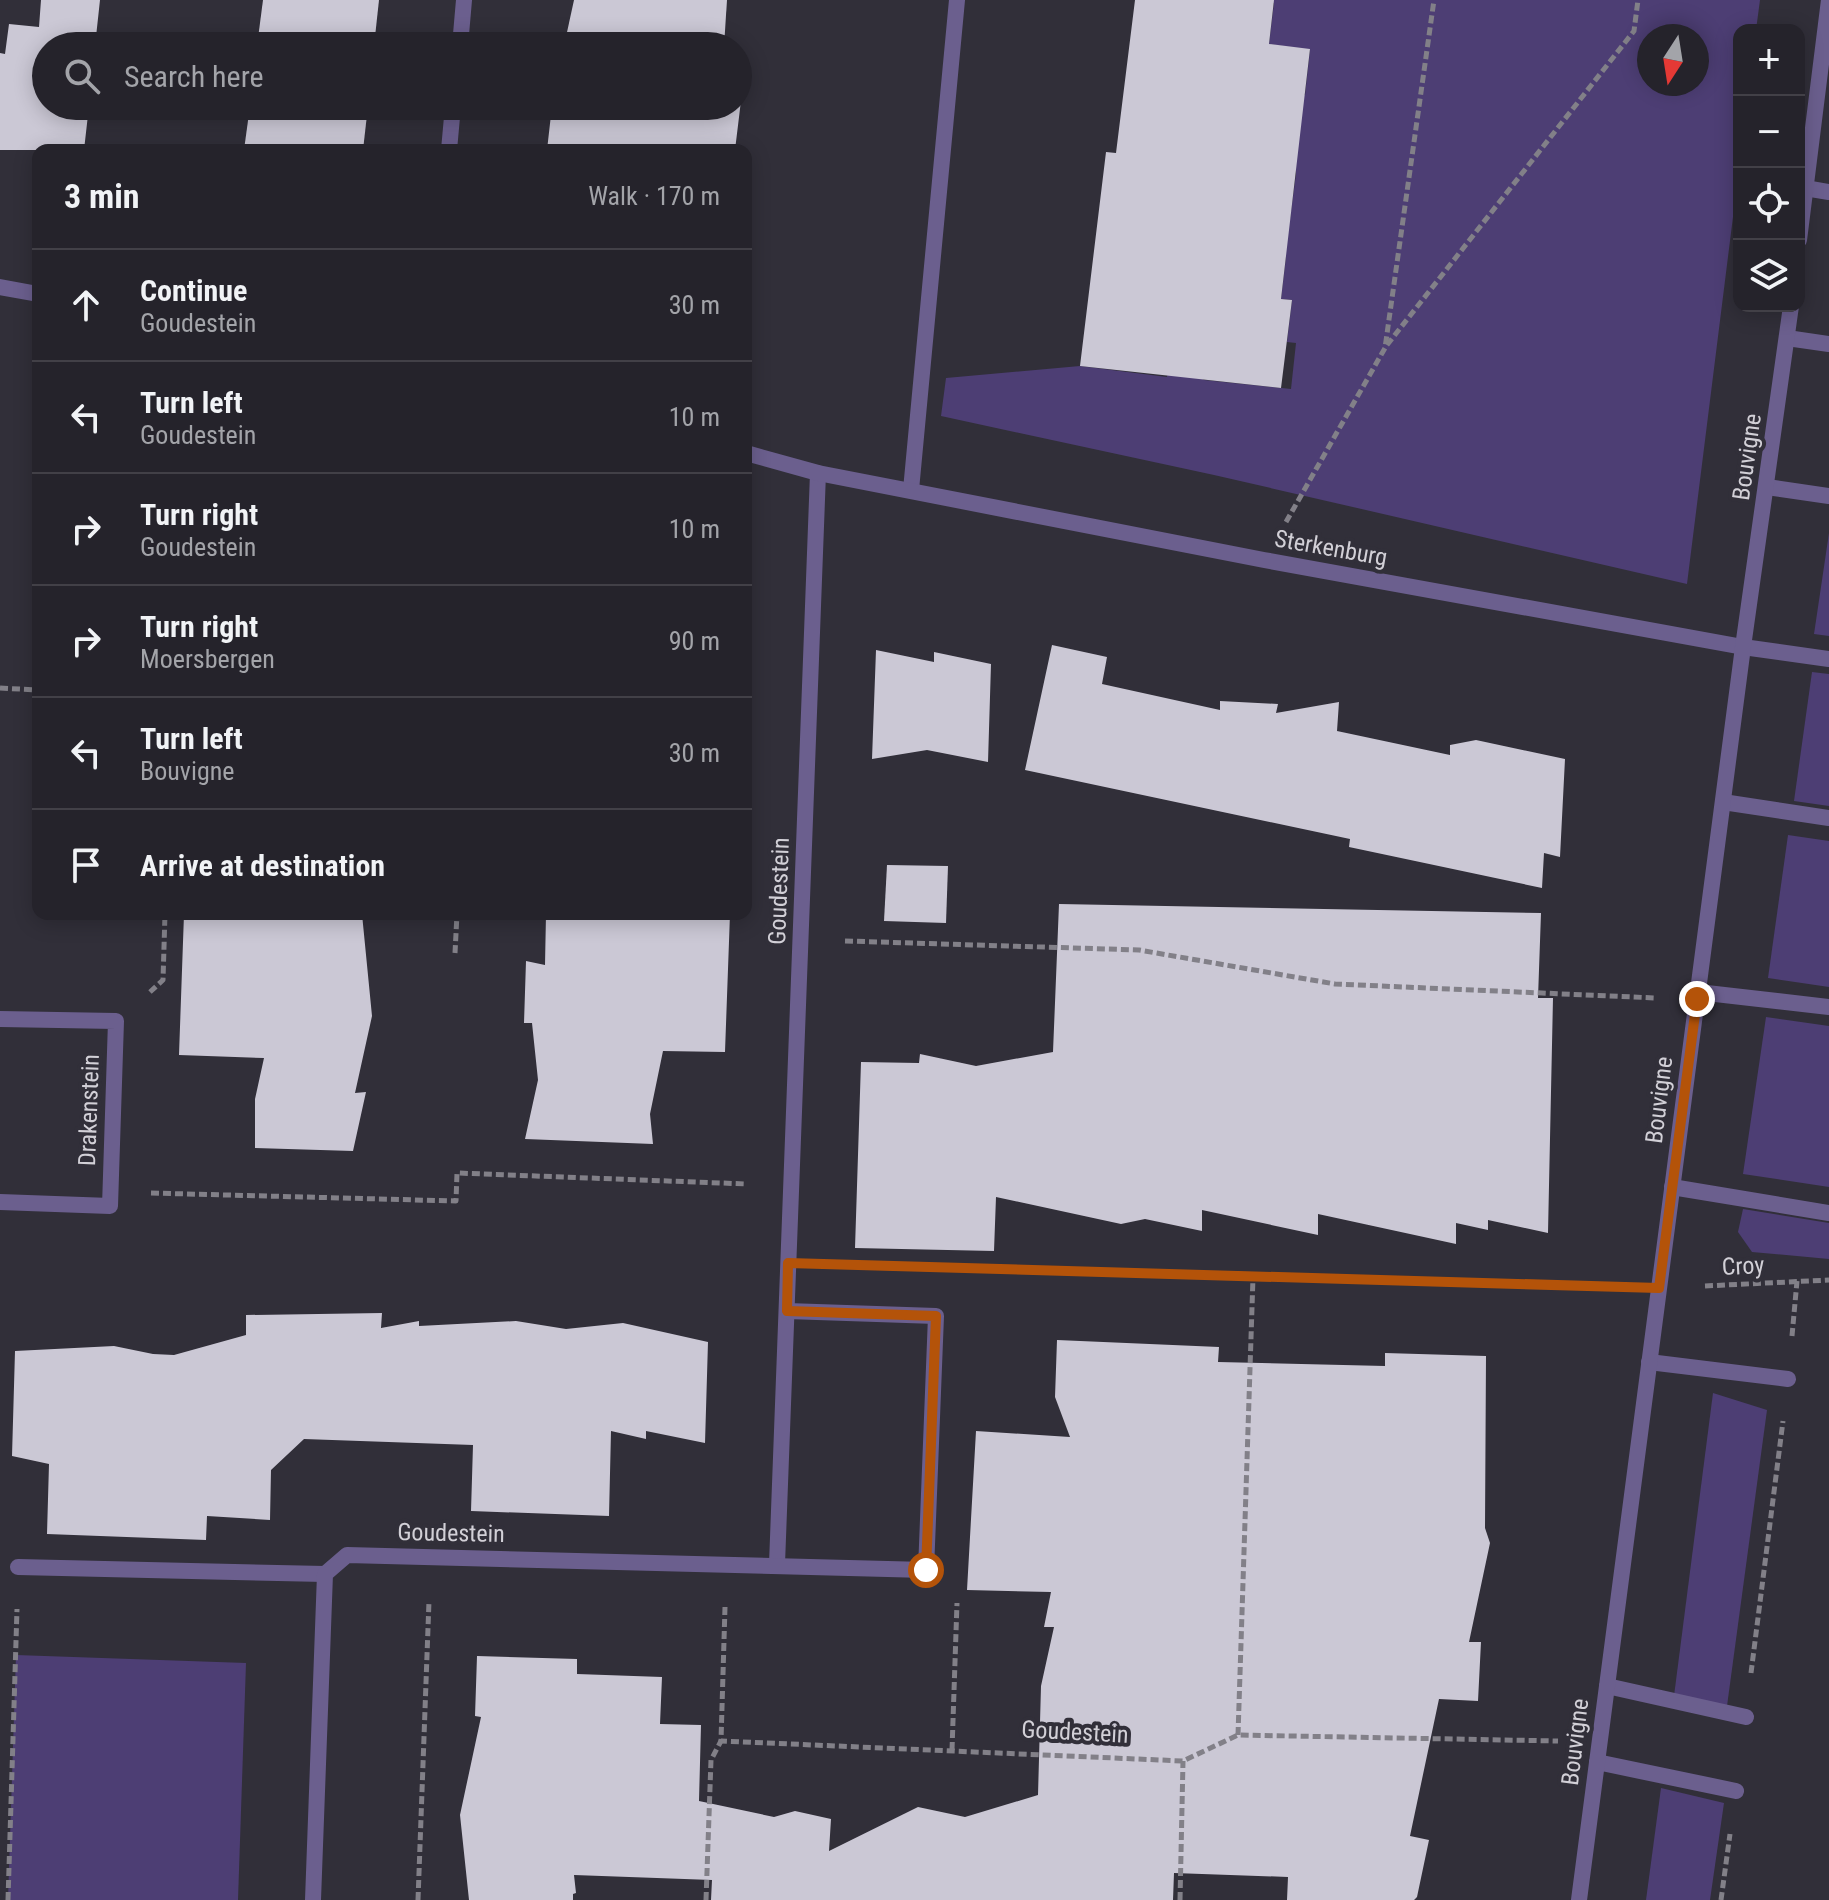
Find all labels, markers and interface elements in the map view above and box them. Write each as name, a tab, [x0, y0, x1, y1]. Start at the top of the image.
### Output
north arrow	[1637, 24, 1709, 96]
map controls	[1733, 24, 1805, 312]
button: +	[1733, 24, 1805, 96]
search box	[32, 32, 752, 120]
icon: search	[60, 54, 104, 98]
text: Search here	[124, 59, 264, 94]
button: −	[1733, 96, 1805, 168]
button: locate	[1733, 168, 1805, 240]
text: 3 min	[64, 176, 140, 216]
text: Walk · 170 m	[588, 181, 720, 211]
button: layers	[1733, 240, 1805, 312]
text: Continue	[140, 273, 247, 308]
icon: ahead	[64, 283, 108, 327]
text: 30 m	[669, 290, 720, 320]
text: Goudestein	[140, 308, 256, 338]
text: Turn left	[140, 385, 243, 420]
icon: left	[64, 395, 108, 439]
text: 10 m	[669, 402, 720, 432]
street label: Bouvigne	[1727, 412, 1767, 502]
text: Goudestein	[140, 420, 256, 450]
text: Turn right	[140, 497, 258, 532]
icon: right	[64, 507, 108, 551]
text: 10 m	[669, 514, 720, 544]
street label: Sterkenburg	[1272, 524, 1390, 572]
text: Goudestein	[140, 532, 256, 562]
text: Turn right	[140, 609, 258, 644]
icon: right	[64, 619, 108, 663]
text: 90 m	[669, 626, 720, 656]
text: Moersbergen	[140, 644, 275, 674]
text: Turn left	[140, 721, 243, 756]
icon: left	[64, 731, 108, 775]
text: 30 m	[669, 738, 720, 768]
text: Bouvigne	[140, 756, 235, 786]
street label: Goudestein	[763, 837, 795, 945]
icon: arrive	[64, 843, 108, 887]
text: Arrive at destination	[140, 848, 385, 883]
route end	[1679, 981, 1715, 1017]
street label: Drakenstein	[73, 1054, 105, 1166]
street label: Bouvigne	[1640, 1055, 1678, 1145]
street label: Croy	[1721, 1251, 1765, 1281]
street label: Goudestein	[397, 1518, 505, 1548]
route start	[908, 1552, 944, 1588]
street label: Bouvigne	[1556, 1697, 1594, 1787]
street label: Goudestein	[1021, 1715, 1129, 1749]

